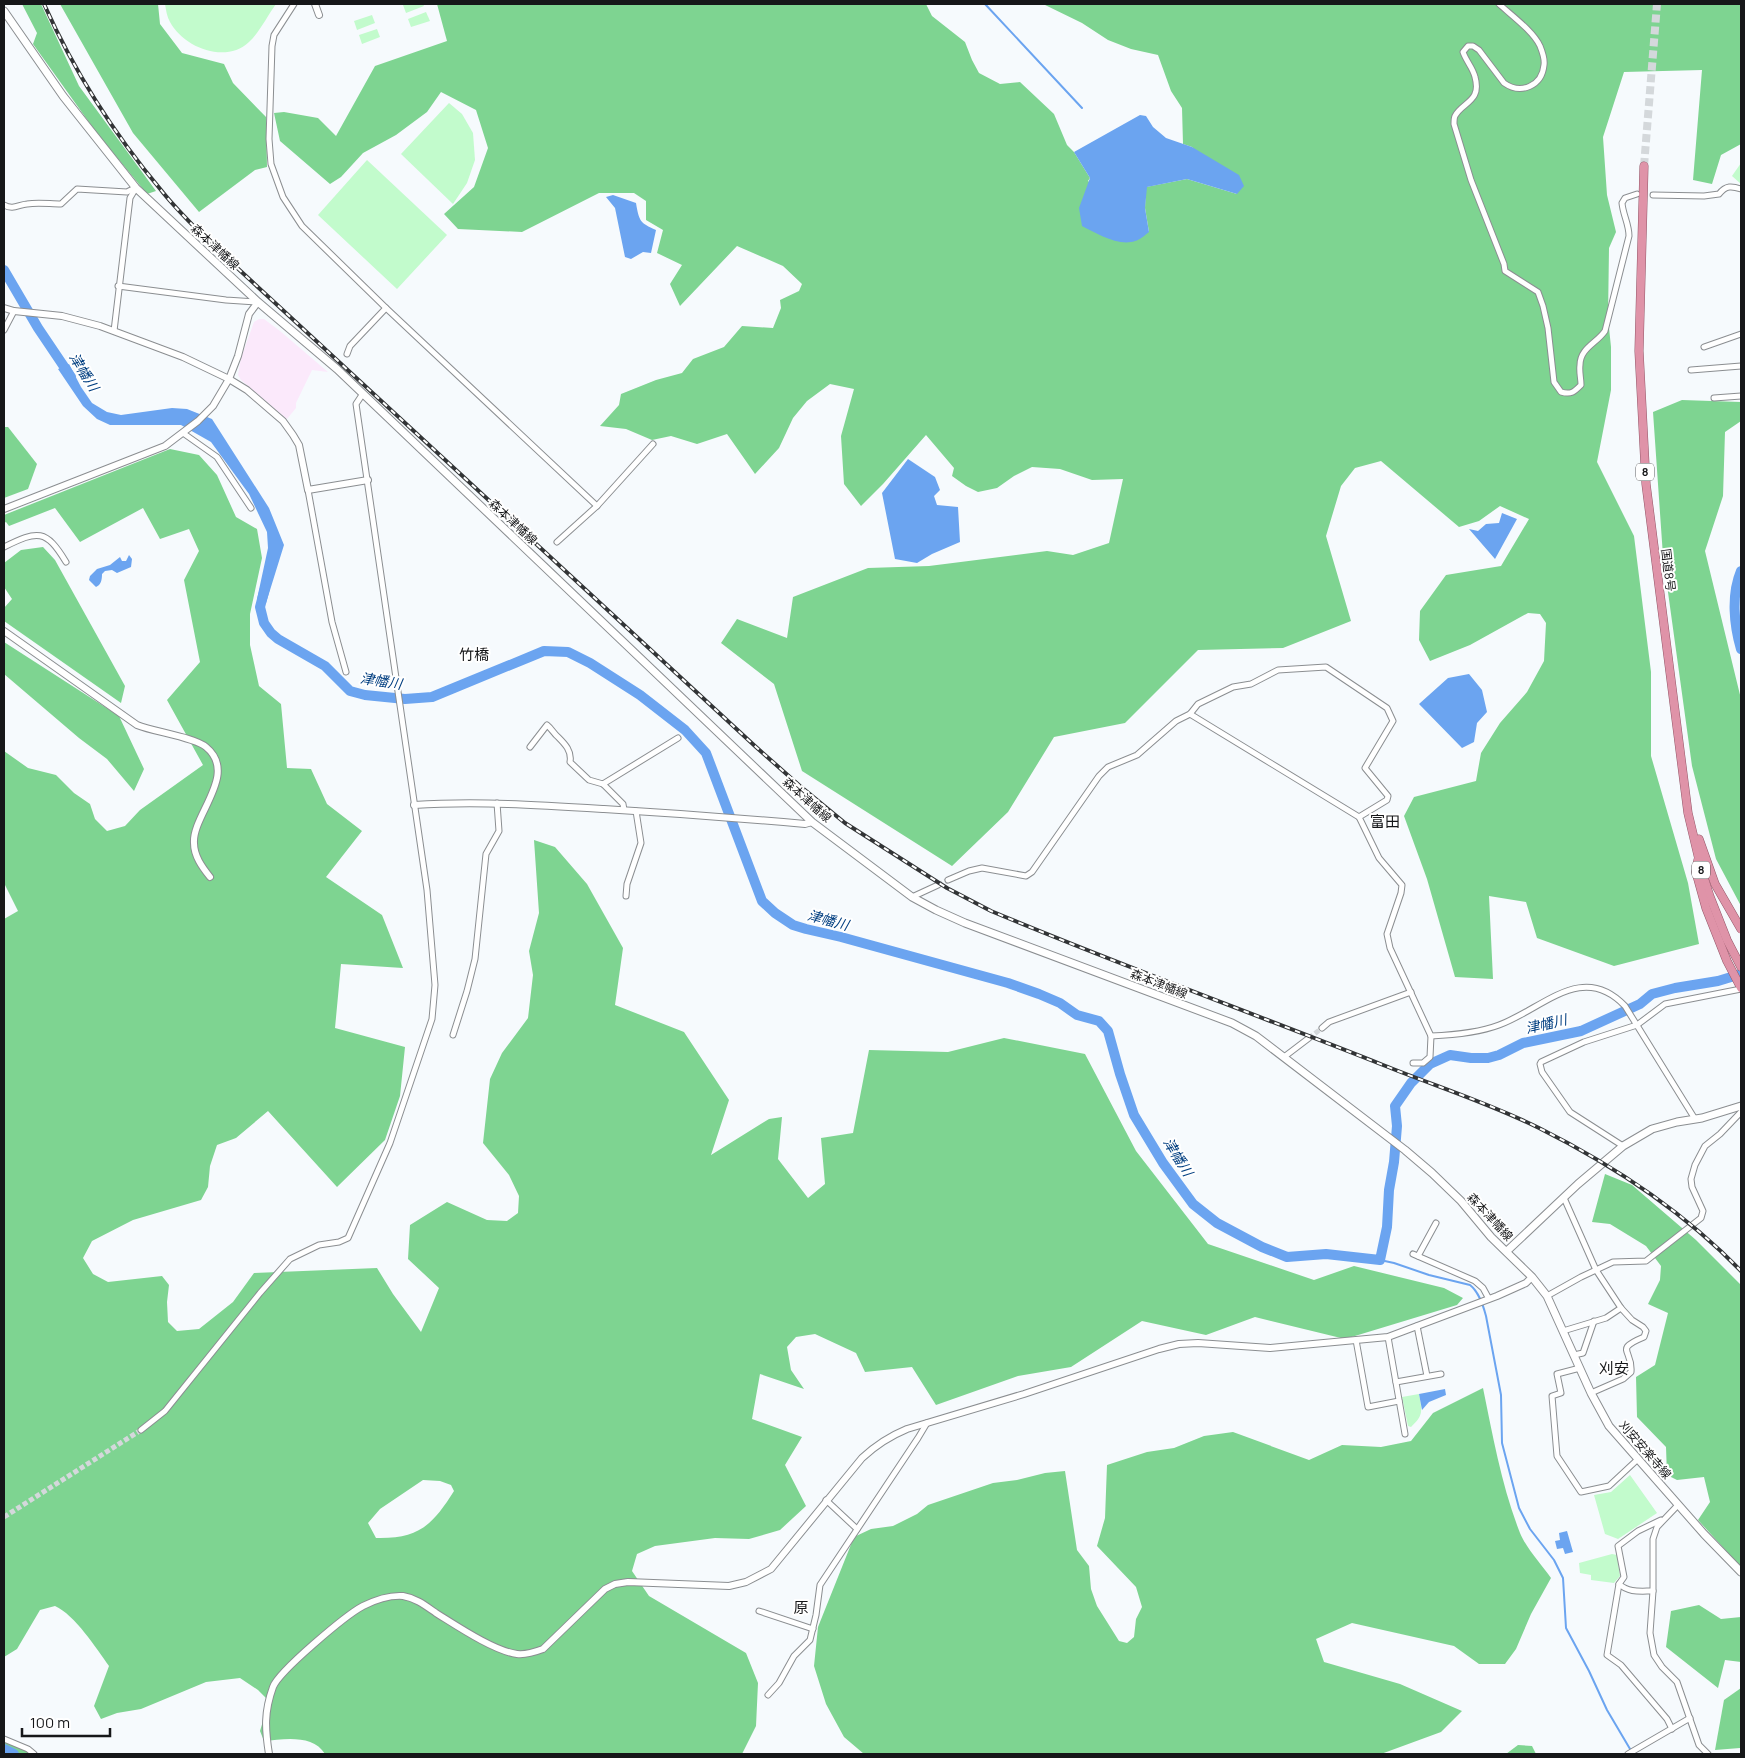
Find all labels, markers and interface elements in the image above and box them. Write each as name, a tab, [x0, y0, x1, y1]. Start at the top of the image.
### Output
street label: 森本津幡線	[188, 220, 243, 273]
water label: 津幡川	[65, 349, 105, 396]
road number: 8	[1636, 464, 1654, 481]
street label: 森本津幡線	[486, 495, 541, 548]
street label: 国道8号	[1657, 548, 1680, 592]
district label: 竹橋	[459, 644, 489, 665]
water label: 津幡川	[359, 668, 405, 693]
street label: 森本津幡線	[779, 773, 835, 826]
district label: 富田	[1370, 811, 1400, 832]
road number: 8	[1692, 862, 1710, 878]
water label: 津幡川	[805, 905, 853, 935]
street label: 森本津幡線	[1128, 965, 1190, 1002]
water label: 津幡川	[1523, 1009, 1570, 1037]
water label: 津幡川	[1159, 1134, 1199, 1181]
street label: 森本津幡線	[1464, 1189, 1517, 1244]
district label: 刈安	[1599, 1358, 1629, 1379]
street label: 刈安安楽寺線	[1615, 1417, 1675, 1482]
district label: 原	[793, 1597, 809, 1618]
scale bar	[22, 1706, 110, 1738]
text: 100 m	[30, 1712, 70, 1733]

